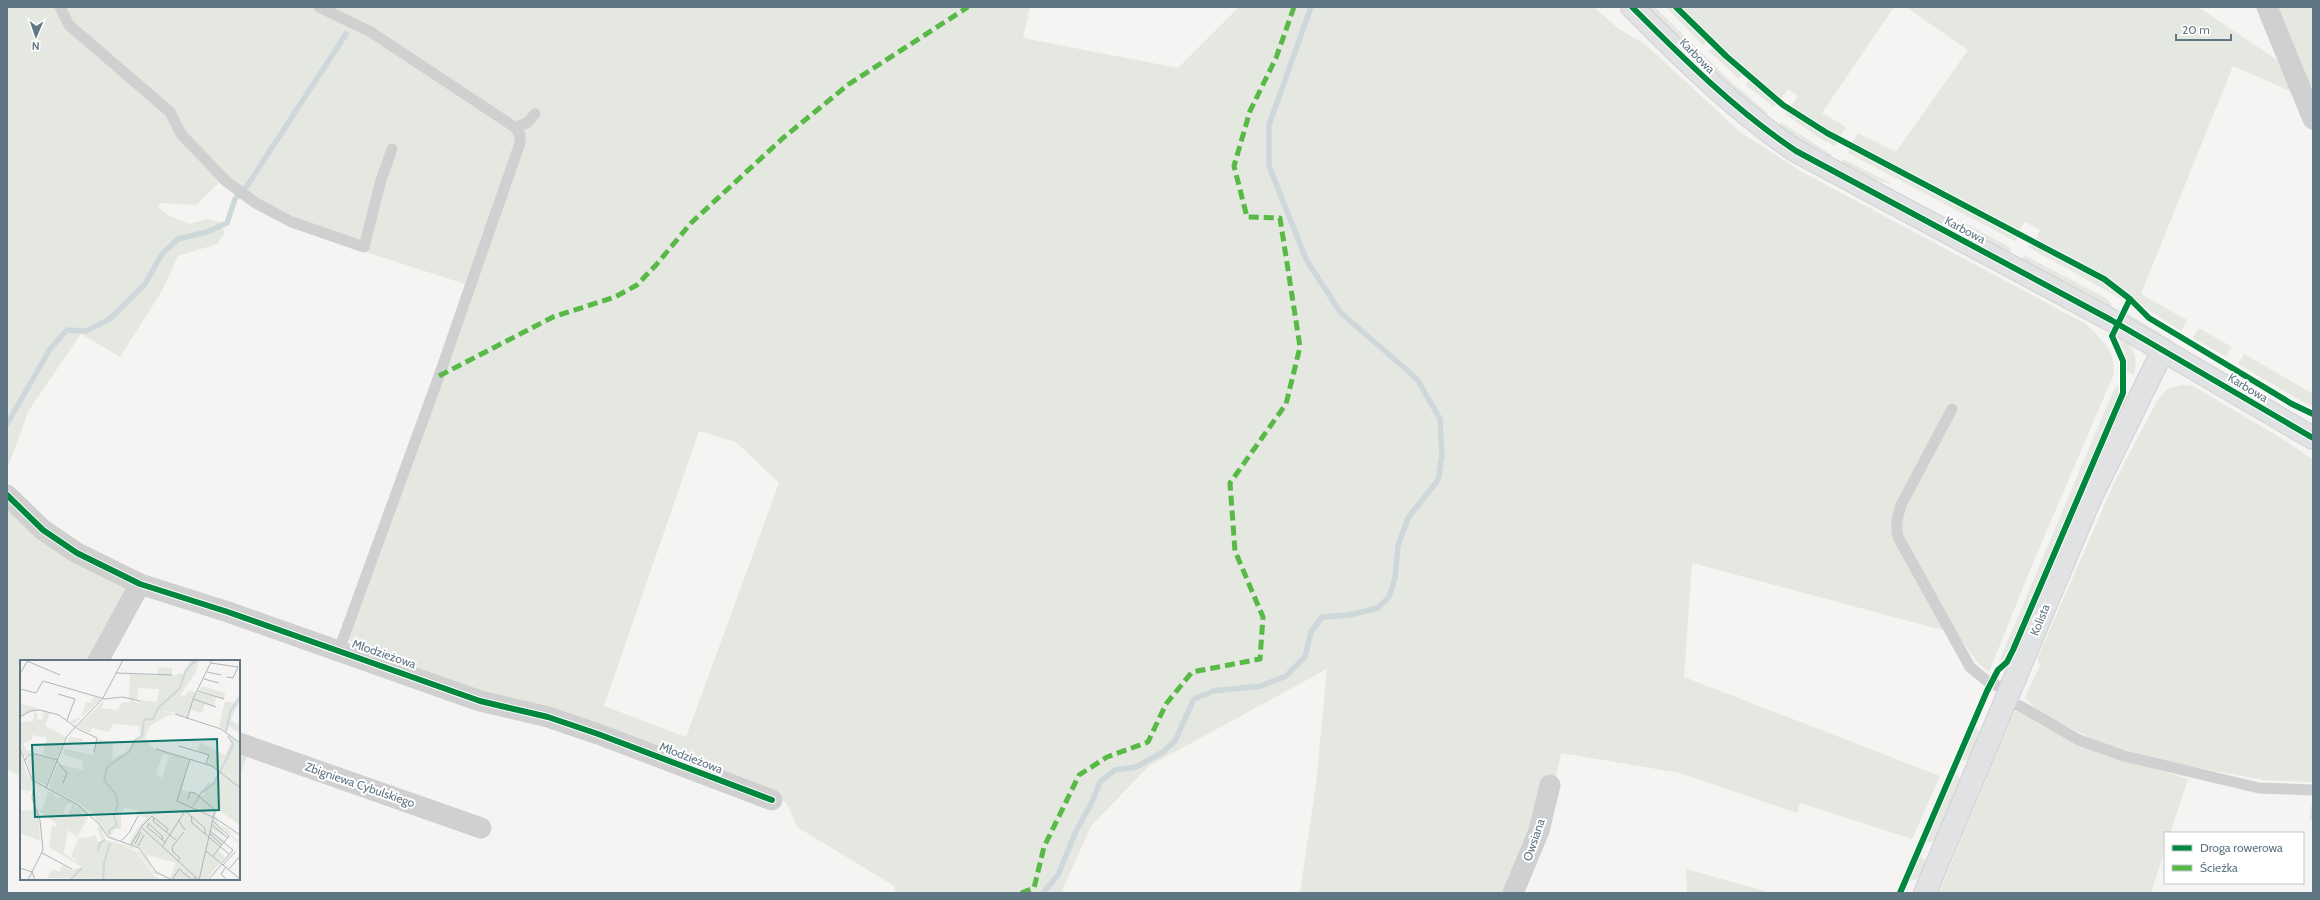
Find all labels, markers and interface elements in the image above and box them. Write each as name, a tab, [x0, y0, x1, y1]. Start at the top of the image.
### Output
north arrow	[16, 16, 56, 56]
scale bar	[2176, 16, 2231, 42]
text: 20 m	[2182, 22, 2210, 37]
street label: Karbowa	[1677, 35, 1718, 77]
text: N	[32, 39, 40, 53]
street label: Karbowa	[1942, 213, 1988, 247]
street label: Karbowa	[2226, 370, 2271, 405]
street label: Kolista	[2026, 601, 2053, 638]
street label: Młodzieżowa	[350, 636, 418, 672]
inset map	[20, 660, 240, 880]
street label: Młodzieżowa	[657, 739, 725, 777]
street label: Zbigniewa Cybulskiego	[303, 759, 417, 810]
street label: Owsiana	[1519, 817, 1548, 863]
legend	[2164, 832, 2304, 884]
text: Droga rowerowa	[2200, 840, 2283, 855]
text: Ścieżka	[2200, 860, 2238, 875]

